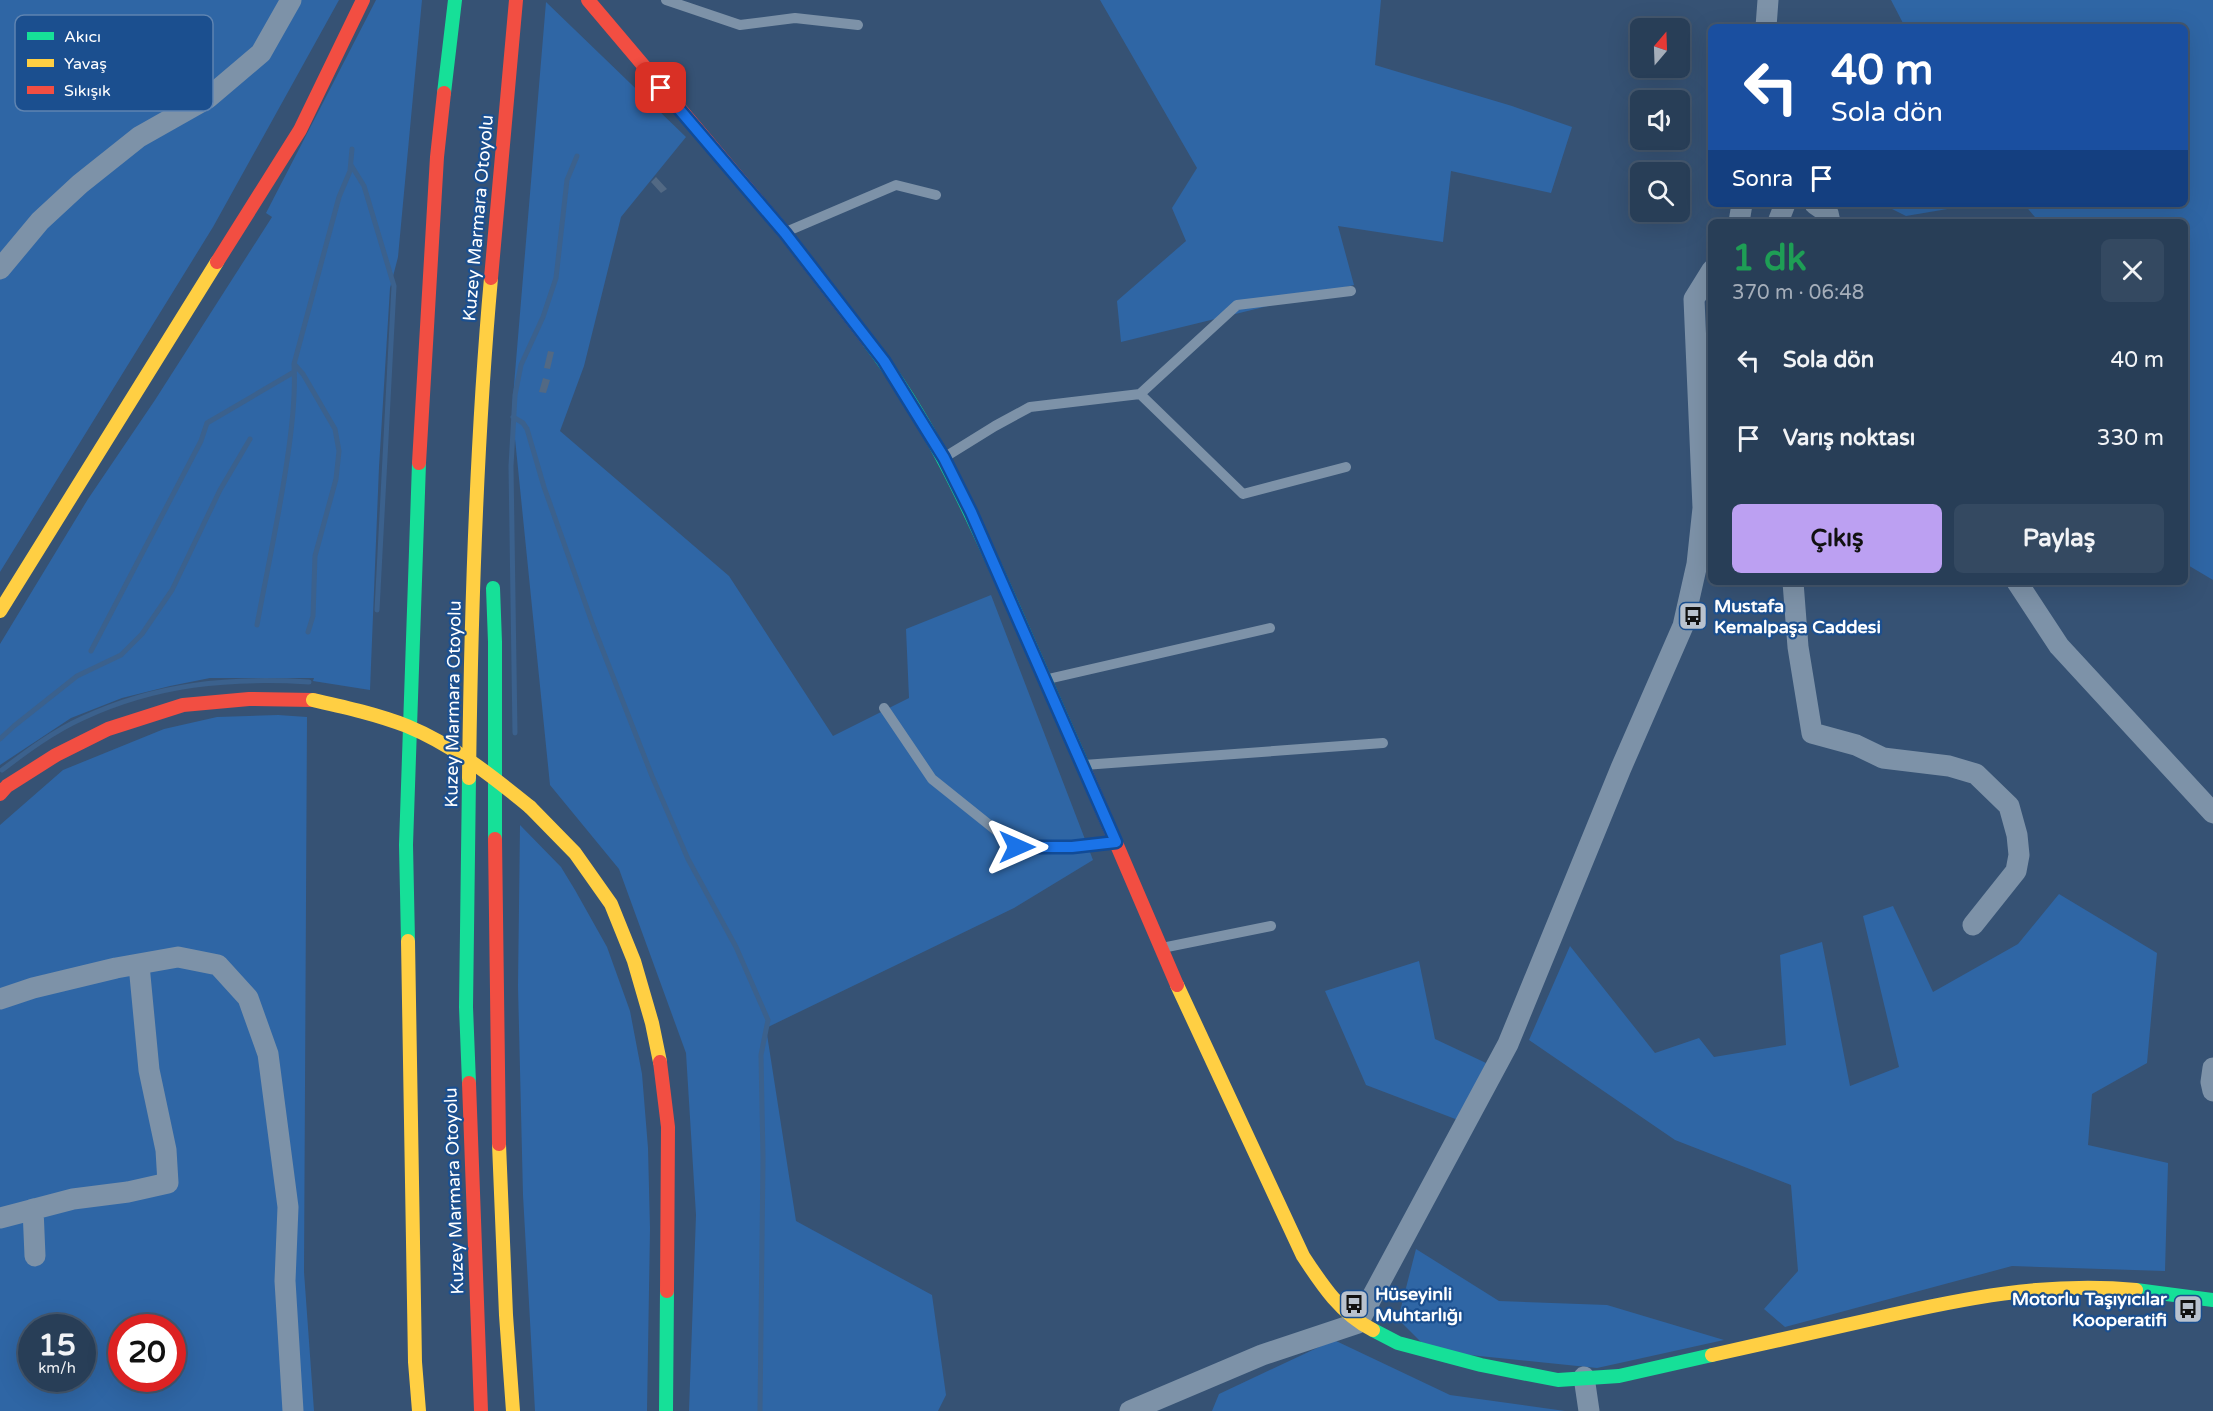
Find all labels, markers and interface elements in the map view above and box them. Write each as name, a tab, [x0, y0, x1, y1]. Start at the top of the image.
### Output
legend	[15, 15, 213, 111]
north arrow	[1630, 18, 1690, 78]
map controls	[1630, 18, 1690, 222]
text: Akıcı	[64, 27, 101, 47]
text: 40 m	[1831, 45, 1933, 96]
icon: left	[1732, 48, 1810, 126]
text: Yavaş	[64, 54, 107, 74]
pin	[635, 62, 686, 113]
icon: arrive	[644, 71, 677, 104]
text: Sıkışık	[64, 81, 111, 101]
button: sound	[1630, 90, 1690, 150]
text: Sola dön	[1831, 96, 1943, 129]
street label: Kuzey Marmara Otoyolu	[458, 114, 498, 322]
button: search	[1630, 162, 1690, 222]
icon: arrive	[1805, 162, 1838, 195]
text: Sonra	[1732, 166, 1793, 192]
text: 1 dk	[1732, 237, 1806, 280]
button: close	[2101, 239, 2164, 302]
text: 370 m · 06:48	[1732, 281, 1864, 305]
icon: left	[1732, 344, 1765, 377]
text: Sola dön	[1783, 347, 1874, 373]
text: 40 m	[2110, 347, 2164, 373]
icon: arrive	[1732, 422, 1765, 455]
text: Varış noktası	[1783, 425, 1915, 451]
text: 330 m	[2097, 425, 2164, 451]
button: Çıkış	[1732, 504, 1942, 573]
button: Paylaş	[1954, 504, 2164, 573]
place label: Mustafa Kemalpaşa Caddesi	[1714, 595, 1881, 638]
street label: Kuzey Marmara Otoyolu	[440, 600, 466, 808]
bus stop icon: Mustafa Kemalpaşa Caddesi	[1677, 600, 1709, 632]
position arrow	[985, 815, 1049, 879]
street label: Kuzey Marmara Otoyolu	[439, 1087, 469, 1295]
place label: Hüseyinli Muhtarlığı	[1375, 1283, 1463, 1326]
bus stop icon: Hüseyinli Muhtarlığı	[1338, 1288, 1370, 1320]
place label: Motorlu Taşıyıcılar Kooperatifi	[2012, 1288, 2168, 1331]
bus stop icon: Motorlu Taşıyıcılar Kooperatifi	[2172, 1293, 2204, 1325]
speed limit sign: 20	[108, 1314, 186, 1392]
text: 15	[38, 1327, 76, 1364]
text: km/h	[38, 1359, 76, 1377]

